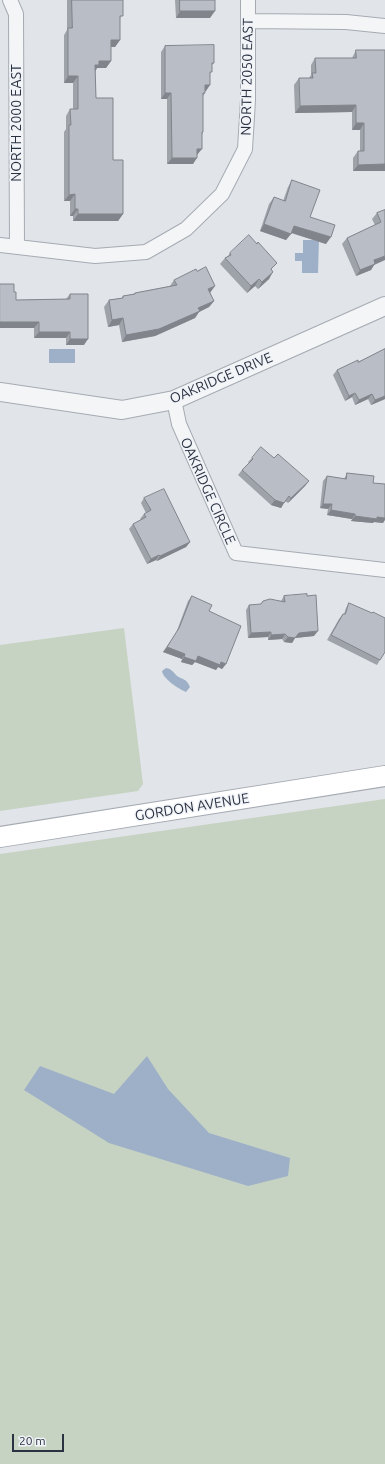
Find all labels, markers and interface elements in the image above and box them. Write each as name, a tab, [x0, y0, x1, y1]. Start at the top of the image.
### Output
street label: NORTH 2050 EAST	[238, 18, 256, 136]
street label: NORTH 2000 EAST	[8, 64, 24, 182]
street label: OAKRIDGE DRIVE	[167, 349, 275, 407]
street label: OAKRIDGE CIRCLE	[177, 435, 239, 547]
street label: GORDON AVENUE	[134, 790, 250, 824]
scale bar	[14, 1426, 66, 1452]
text: 20 m	[19, 1434, 46, 1447]

